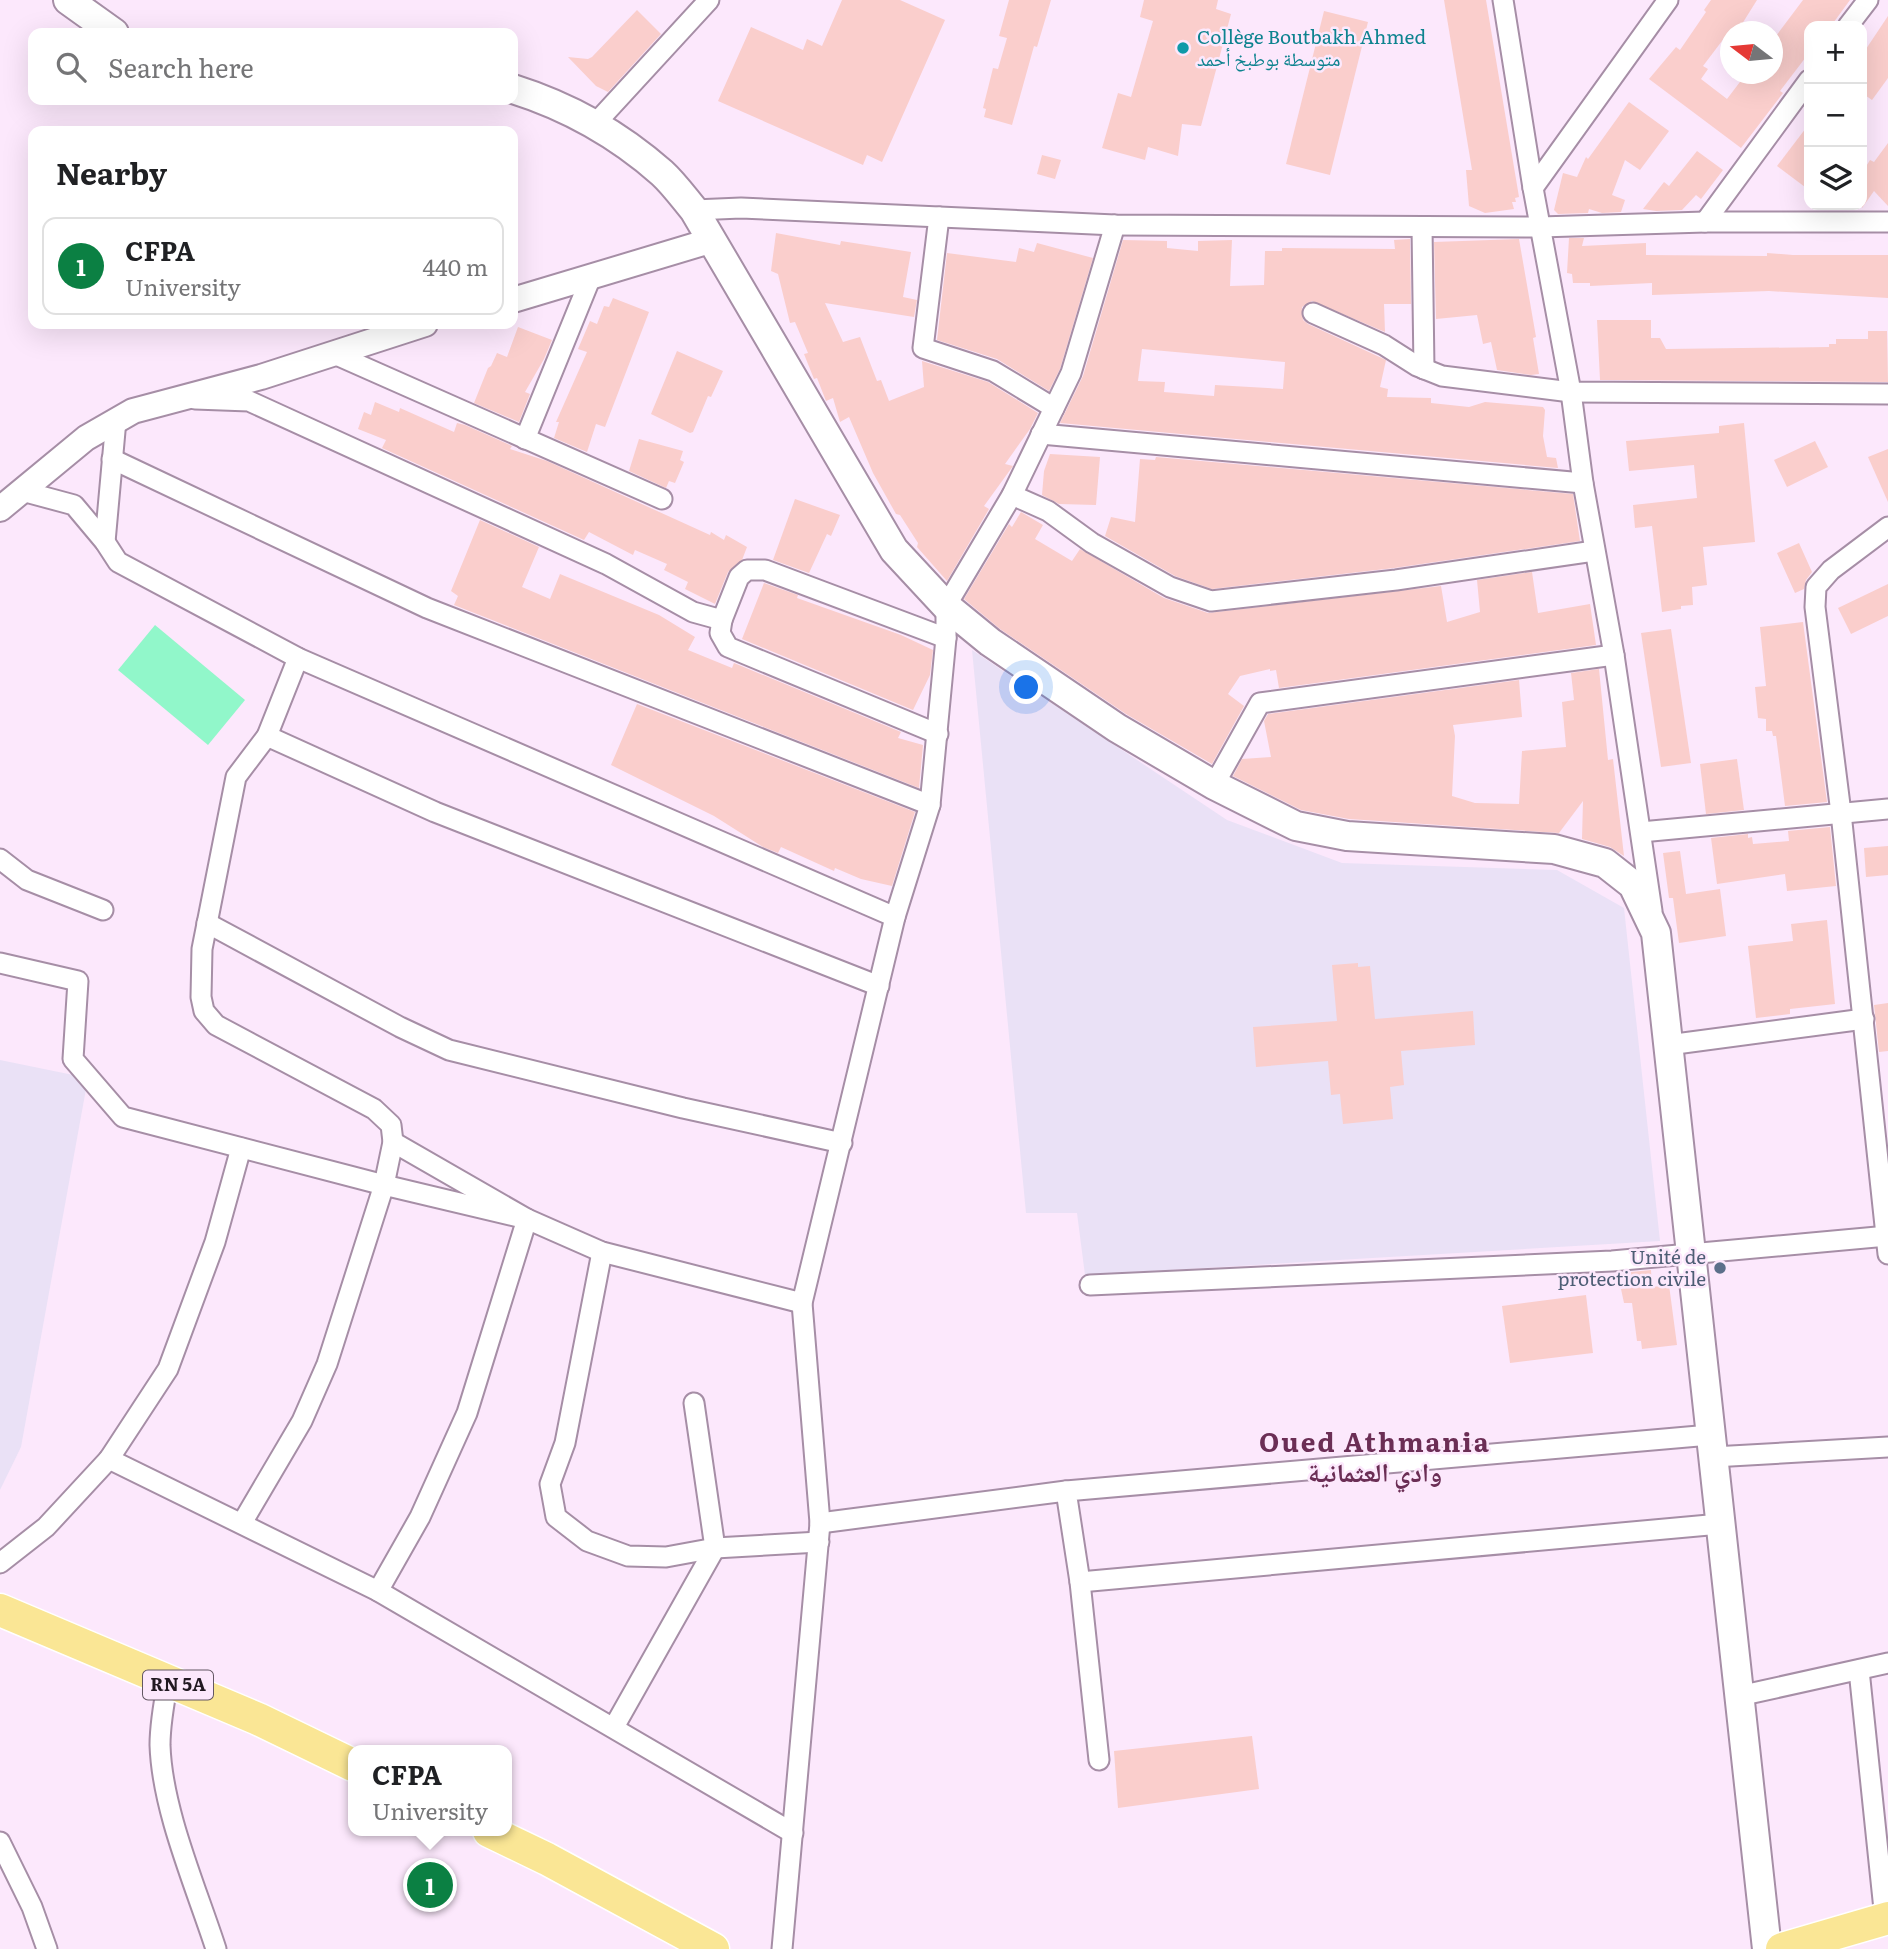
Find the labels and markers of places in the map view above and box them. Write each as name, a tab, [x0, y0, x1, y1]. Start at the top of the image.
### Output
place label: Collège Boutbakh Ahmed متوسطة بوطبخ أحمد	[1197, 22, 1426, 72]
marker: Collège Boutbakh Ahmed متوسطة بوطبخ أحمد	[1175, 40, 1191, 56]
place label: Unité de protection civile	[1558, 1242, 1706, 1292]
marker: Unité de protection civile	[1712, 1260, 1728, 1276]
pin: 1	[407, 1859, 453, 1911]

